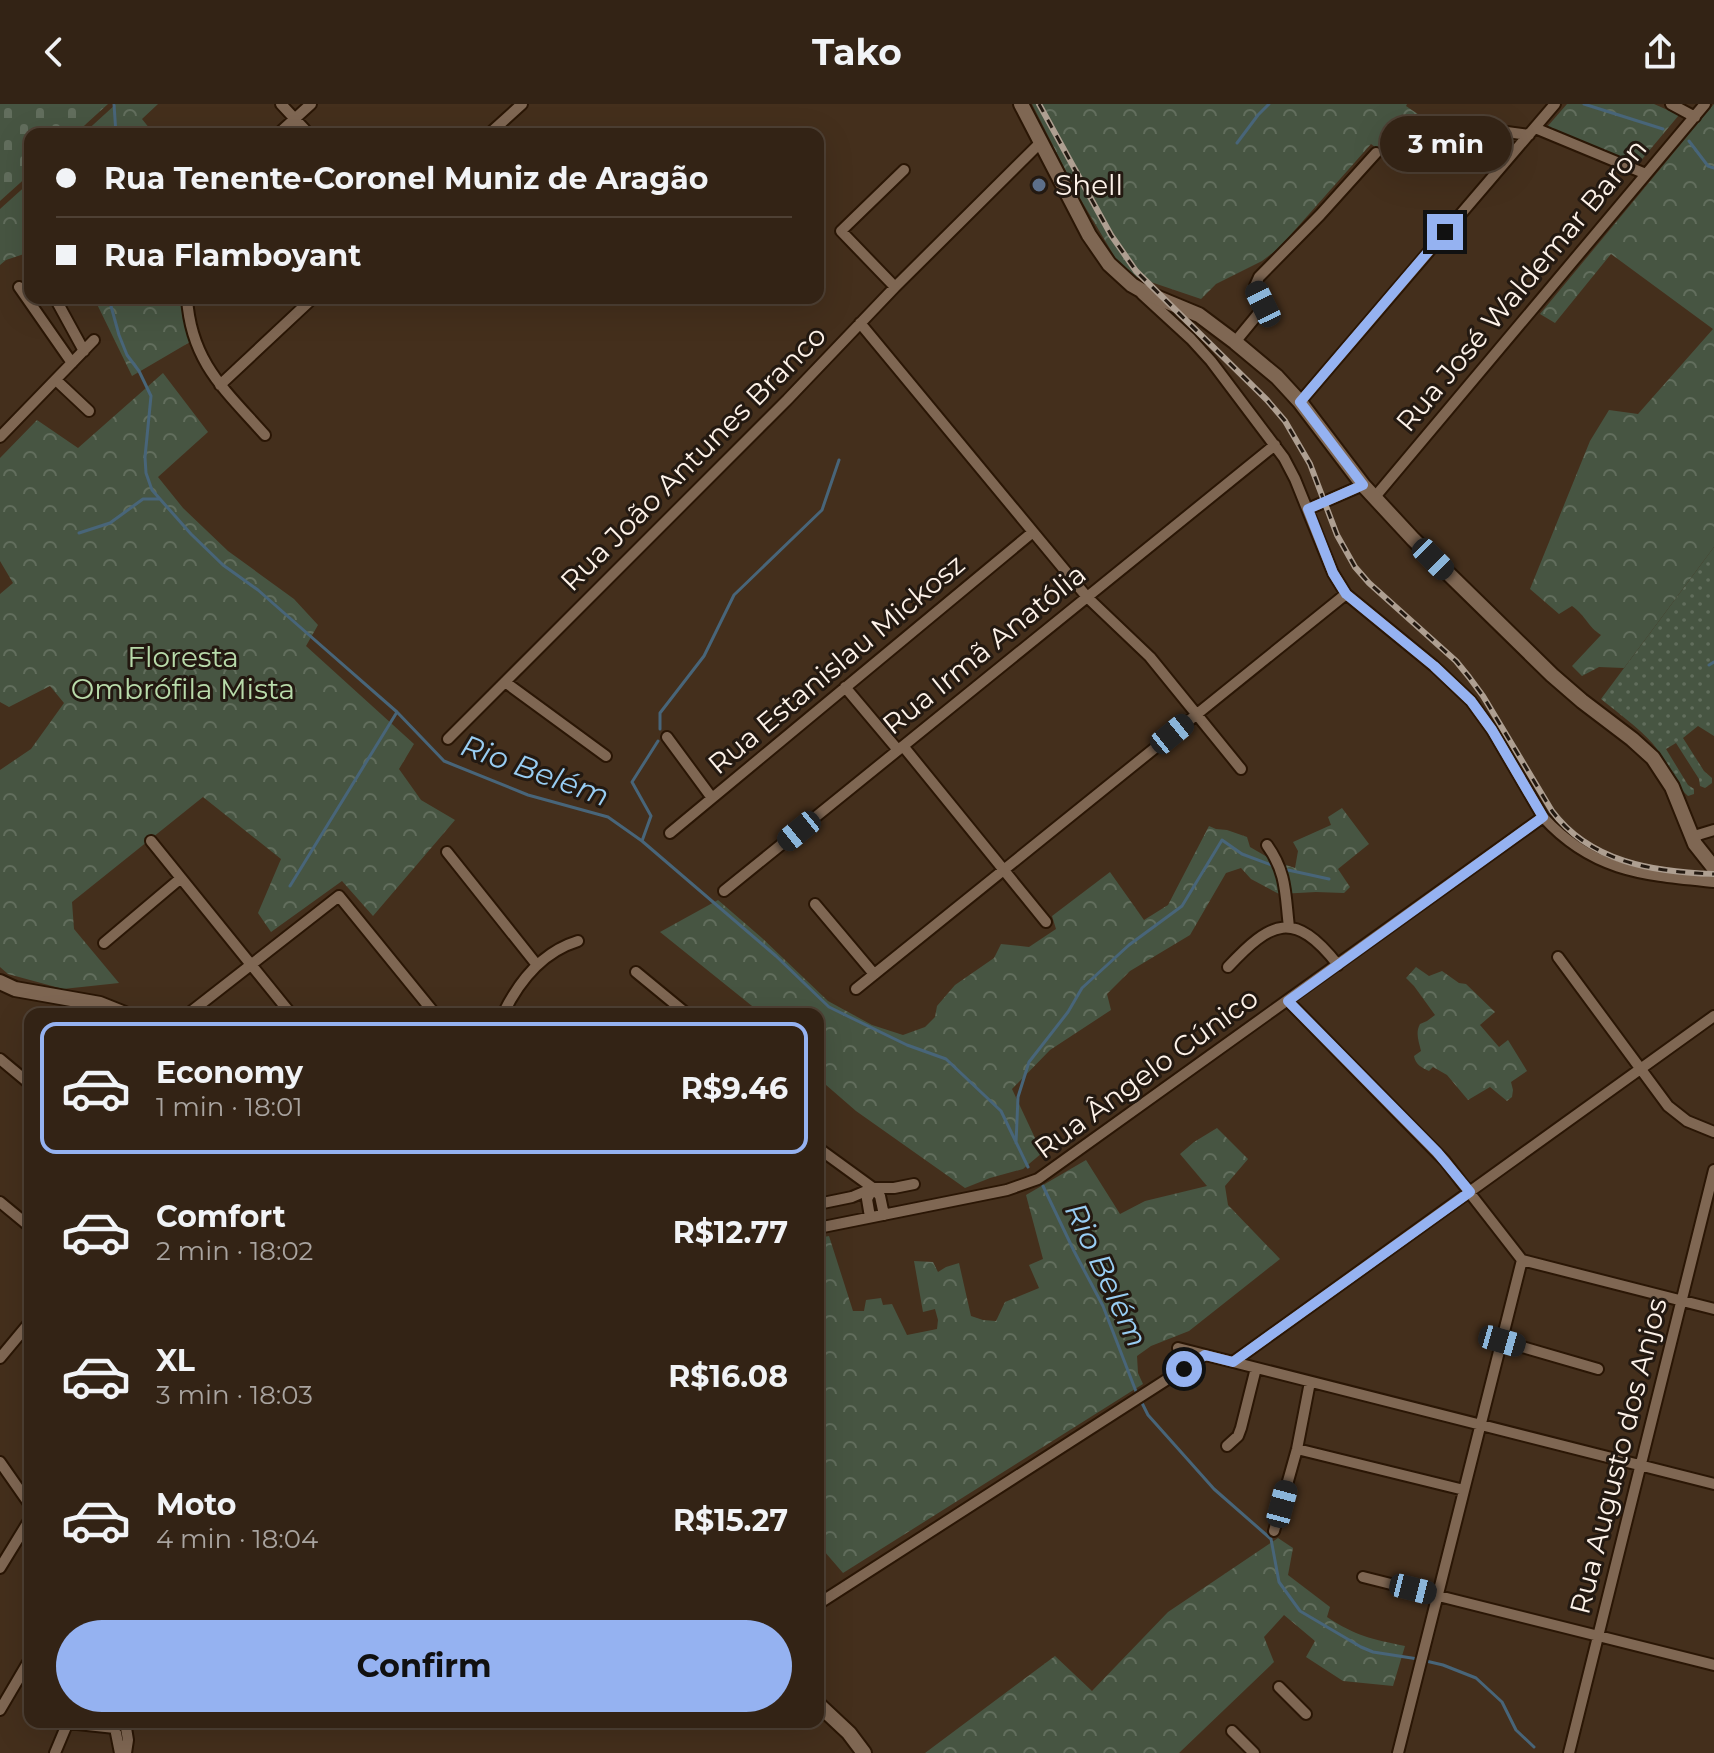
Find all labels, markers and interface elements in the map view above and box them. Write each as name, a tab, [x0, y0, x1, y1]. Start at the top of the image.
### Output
icon: back	[32, 30, 76, 74]
text: Tako	[812, 30, 902, 74]
icon: share	[1638, 30, 1682, 74]
callout: 3 min	[1379, 116, 1511, 172]
text: 3 min	[1408, 128, 1484, 160]
street label: Rua José Waldemar Baron	[1389, 132, 1653, 438]
text: Rua Tenente-Coronel Muniz de Aragão	[104, 160, 709, 197]
place label: Shell	[1055, 168, 1123, 202]
marker: Shell	[1030, 176, 1048, 194]
route end	[1427, 214, 1463, 250]
text: Rua Flamboyant	[104, 237, 361, 274]
car	[1242, 277, 1284, 331]
street label: Rua João Antunes Branco	[553, 318, 833, 598]
car	[1408, 534, 1458, 584]
street label: Rua Estanislau Mickosz	[701, 547, 971, 781]
street label: Rua Irmã Anatólia	[876, 557, 1092, 741]
park label: Floresta Ombrófila Mista	[71, 640, 295, 706]
car	[1146, 710, 1198, 758]
water label: Rio Belém	[456, 727, 614, 814]
car	[773, 807, 825, 855]
street label: Rua Ângelo Cúnico	[1028, 980, 1264, 1166]
icon: car	[60, 1052, 132, 1124]
text: Economy	[156, 1054, 303, 1091]
text: R$9.46	[681, 1070, 788, 1107]
text: 1 min · 18:01	[156, 1091, 303, 1123]
icon: car	[60, 1196, 132, 1268]
water label: Rio Belém	[1057, 1197, 1156, 1353]
text: Comfort	[156, 1198, 286, 1235]
text: R$12.77	[673, 1214, 788, 1251]
text: 2 min · 18:02	[156, 1235, 313, 1267]
street label: Rua Augusto dos Anjos	[1562, 1295, 1674, 1617]
car	[1476, 1323, 1528, 1359]
icon: car	[60, 1340, 132, 1412]
text: XL	[156, 1342, 195, 1379]
route start	[1166, 1351, 1202, 1387]
text: R$16.08	[668, 1358, 788, 1395]
text: 3 min · 18:03	[156, 1379, 313, 1411]
car	[1264, 1478, 1300, 1530]
icon: car	[60, 1484, 132, 1556]
text: Moto	[156, 1486, 237, 1523]
text: R$15.27	[673, 1502, 788, 1539]
text: 4 min · 18:04	[156, 1523, 318, 1555]
car	[1387, 1572, 1439, 1606]
button: Confirm	[56, 1620, 792, 1712]

